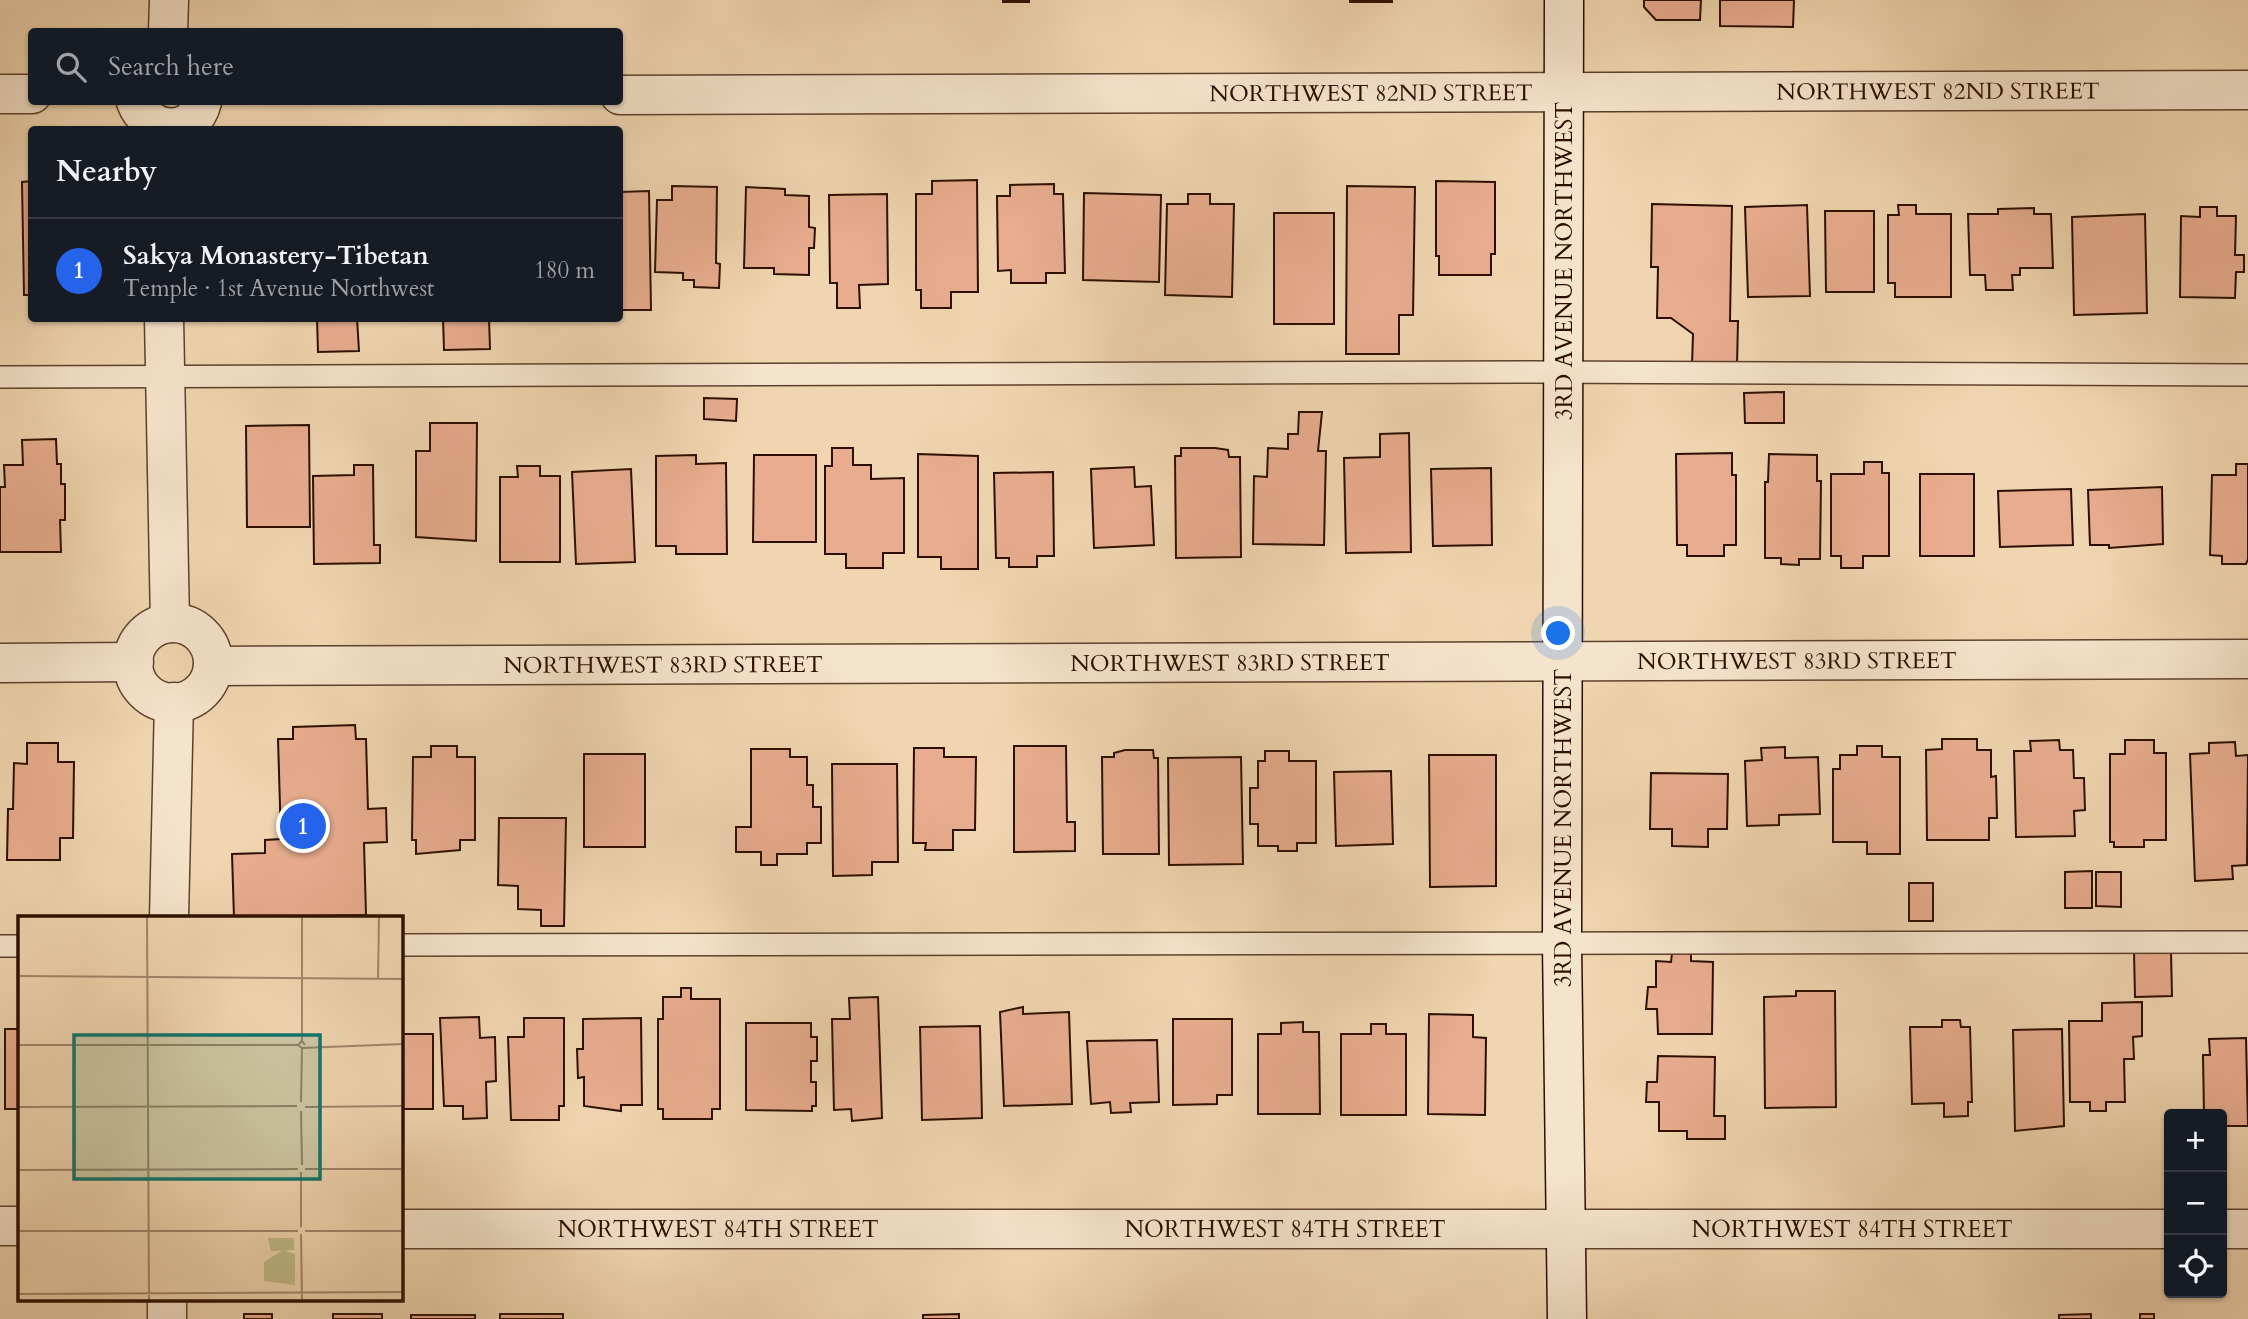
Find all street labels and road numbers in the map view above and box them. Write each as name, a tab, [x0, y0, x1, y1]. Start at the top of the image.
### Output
street label: NORTHWEST 82ND STREET	[1776, 75, 2100, 107]
street label: NORTHWEST 82ND STREET	[1209, 77, 1533, 109]
street label: 3RD AVENUE NORTHWEST	[1549, 102, 1580, 420]
street label: NORTHWEST 83RD STREET	[1637, 645, 1957, 677]
street label: NORTHWEST 83RD STREET	[1070, 646, 1390, 679]
street label: NORTHWEST 83RD STREET	[503, 648, 823, 681]
street label: 3RD AVENUE NORTHWEST	[1548, 669, 1579, 987]
street label: NORTHWEST 84TH STREET	[557, 1214, 879, 1245]
street label: NORTHWEST 84TH STREET	[1124, 1214, 1446, 1245]
street label: NORTHWEST 84TH STREET	[1691, 1214, 2013, 1245]

